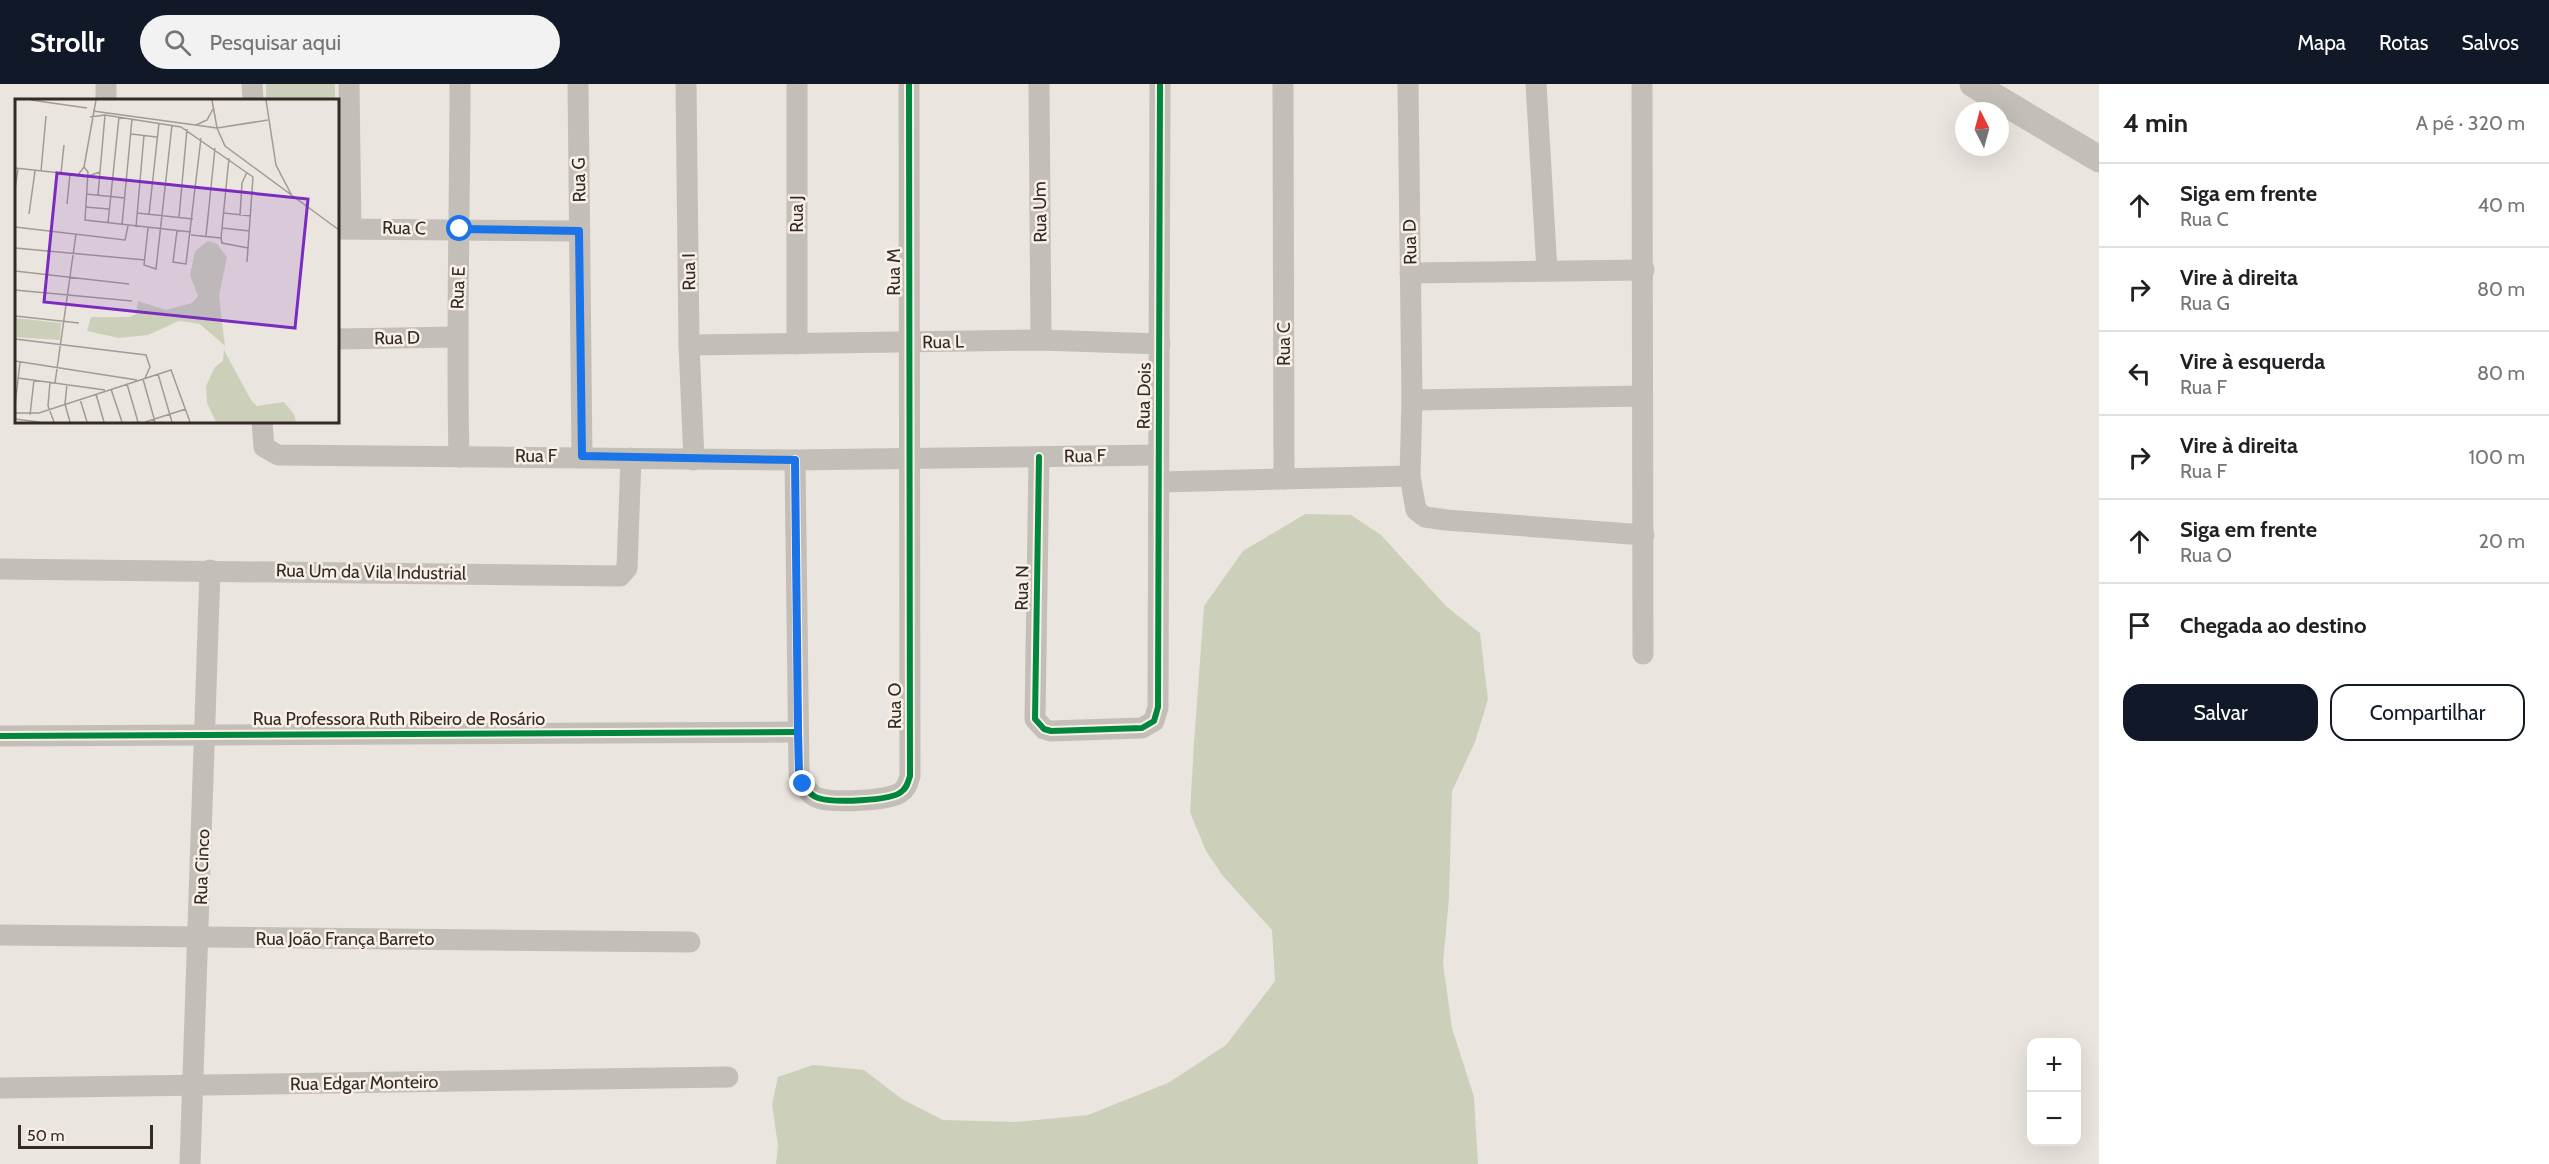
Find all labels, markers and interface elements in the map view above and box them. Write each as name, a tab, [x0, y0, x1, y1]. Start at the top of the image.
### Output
search box	[140, 15, 560, 69]
text: Strollr	[30, 25, 104, 59]
icon: search	[161, 26, 194, 59]
text: Pesquisar aqui	[209, 29, 341, 56]
text: Mapa	[2297, 30, 2346, 55]
text: Rotas	[2379, 30, 2428, 55]
text: Salvos	[2461, 30, 2519, 55]
inset map	[15, 99, 339, 423]
north arrow	[1955, 102, 2009, 156]
text: 4 min	[2123, 107, 2188, 139]
text: A pé · 320 m	[2416, 111, 2525, 135]
street label: Rua G	[568, 157, 590, 203]
text: Siga em frente	[2180, 180, 2317, 207]
street label: Rua Um	[1028, 181, 1052, 243]
icon: ahead	[2123, 189, 2156, 222]
text: 40 m	[2477, 193, 2525, 217]
street label: Rua J	[786, 195, 808, 233]
text: Rua C	[2180, 207, 2229, 231]
route start	[446, 215, 472, 241]
street label: Rua C	[382, 217, 426, 239]
street label: Rua D	[1399, 219, 1421, 265]
street label: Rua M	[883, 248, 905, 296]
street label: Rua I	[678, 253, 700, 291]
text: Vire à direita	[2180, 264, 2298, 291]
street label: Rua E	[446, 266, 470, 310]
icon: right	[2123, 273, 2156, 306]
text: 80 m	[2477, 277, 2525, 301]
text: Rua G	[2180, 291, 2230, 315]
street label: Rua C	[1273, 322, 1295, 366]
street label: Rua D	[374, 327, 420, 349]
street label: Rua L	[922, 331, 964, 353]
text: Vire à esquerda	[2180, 348, 2325, 375]
icon: left	[2123, 357, 2156, 390]
text: 80 m	[2477, 361, 2525, 385]
street label: Rua Dois	[1132, 362, 1156, 430]
text: Rua F	[2180, 375, 2227, 399]
text: Vire à direita	[2180, 432, 2298, 459]
icon: right	[2123, 441, 2156, 474]
street label: Rua F	[515, 445, 558, 467]
street label: Rua F	[1064, 445, 1107, 467]
text: 100 m	[2469, 445, 2525, 469]
text: Rua F	[2180, 459, 2227, 483]
text: Siga em frente	[2180, 516, 2317, 543]
icon: ahead	[2123, 525, 2156, 558]
text: 20 m	[2479, 529, 2525, 553]
text: Rua O	[2180, 543, 2232, 567]
street label: Rua Um da Vila Industrial	[276, 559, 467, 585]
street label: Rua N	[1011, 565, 1033, 611]
icon: arrive	[2123, 609, 2156, 642]
text: Chegada ao destino	[2180, 612, 2366, 639]
street label: Rua O	[884, 683, 906, 729]
button: Salvar	[2123, 684, 2318, 741]
button: Compartilhar	[2330, 684, 2525, 741]
street label: Rua Professora Ruth Ribeiro de Rosário	[253, 708, 545, 730]
route end	[789, 770, 815, 796]
street label: Rua Cinco	[190, 828, 214, 905]
street label: Rua João França Barreto	[256, 928, 435, 950]
map controls	[2027, 1038, 2081, 1146]
button: +	[2027, 1038, 2081, 1092]
street label: Rua Edgar Monteiro	[290, 1071, 438, 1095]
button: −	[2027, 1092, 2081, 1146]
scale bar	[18, 1122, 153, 1150]
text: 50 m	[27, 1126, 64, 1145]

